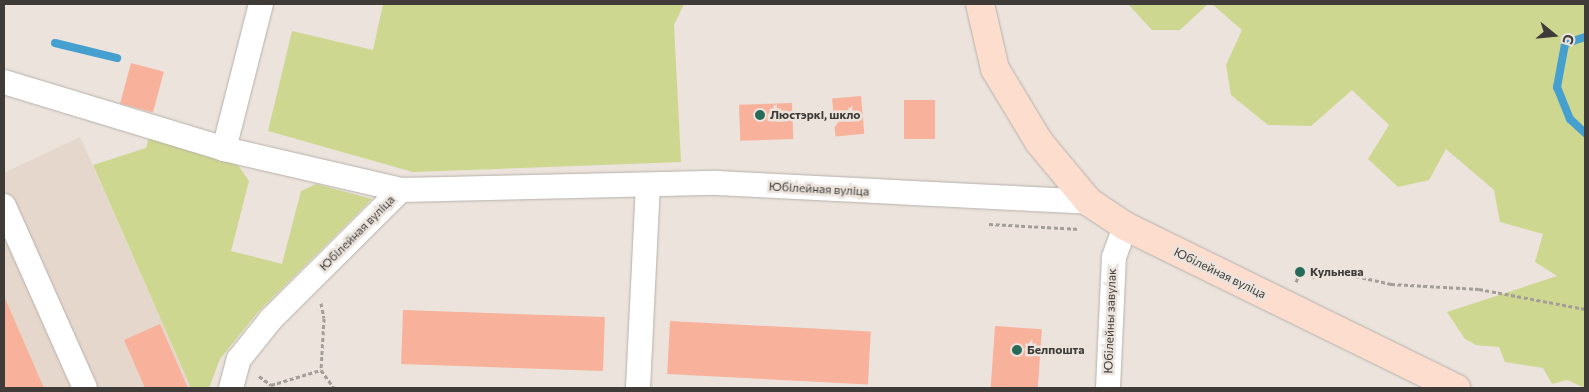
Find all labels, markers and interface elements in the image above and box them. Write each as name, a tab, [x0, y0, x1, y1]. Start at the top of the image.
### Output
north arrow	[1529, 10, 1579, 60]
text: С	[1559, 32, 1578, 47]
place label: Люстэркі, шкло	[770, 108, 861, 122]
marker: Люстэркі, шкло	[754, 109, 766, 121]
street label: Юбілейная вуліца	[768, 179, 870, 199]
street label: Юбілейная вуліца	[316, 192, 398, 274]
street label: Юбілейная вуліца	[1172, 244, 1268, 302]
place label: Кульнева	[1310, 265, 1364, 279]
marker: Кульнева	[1294, 266, 1306, 278]
street label: Юбілейны завулак	[1101, 268, 1119, 374]
place label: Белпошта	[1027, 343, 1085, 357]
marker: Белпошта	[1011, 344, 1023, 356]

